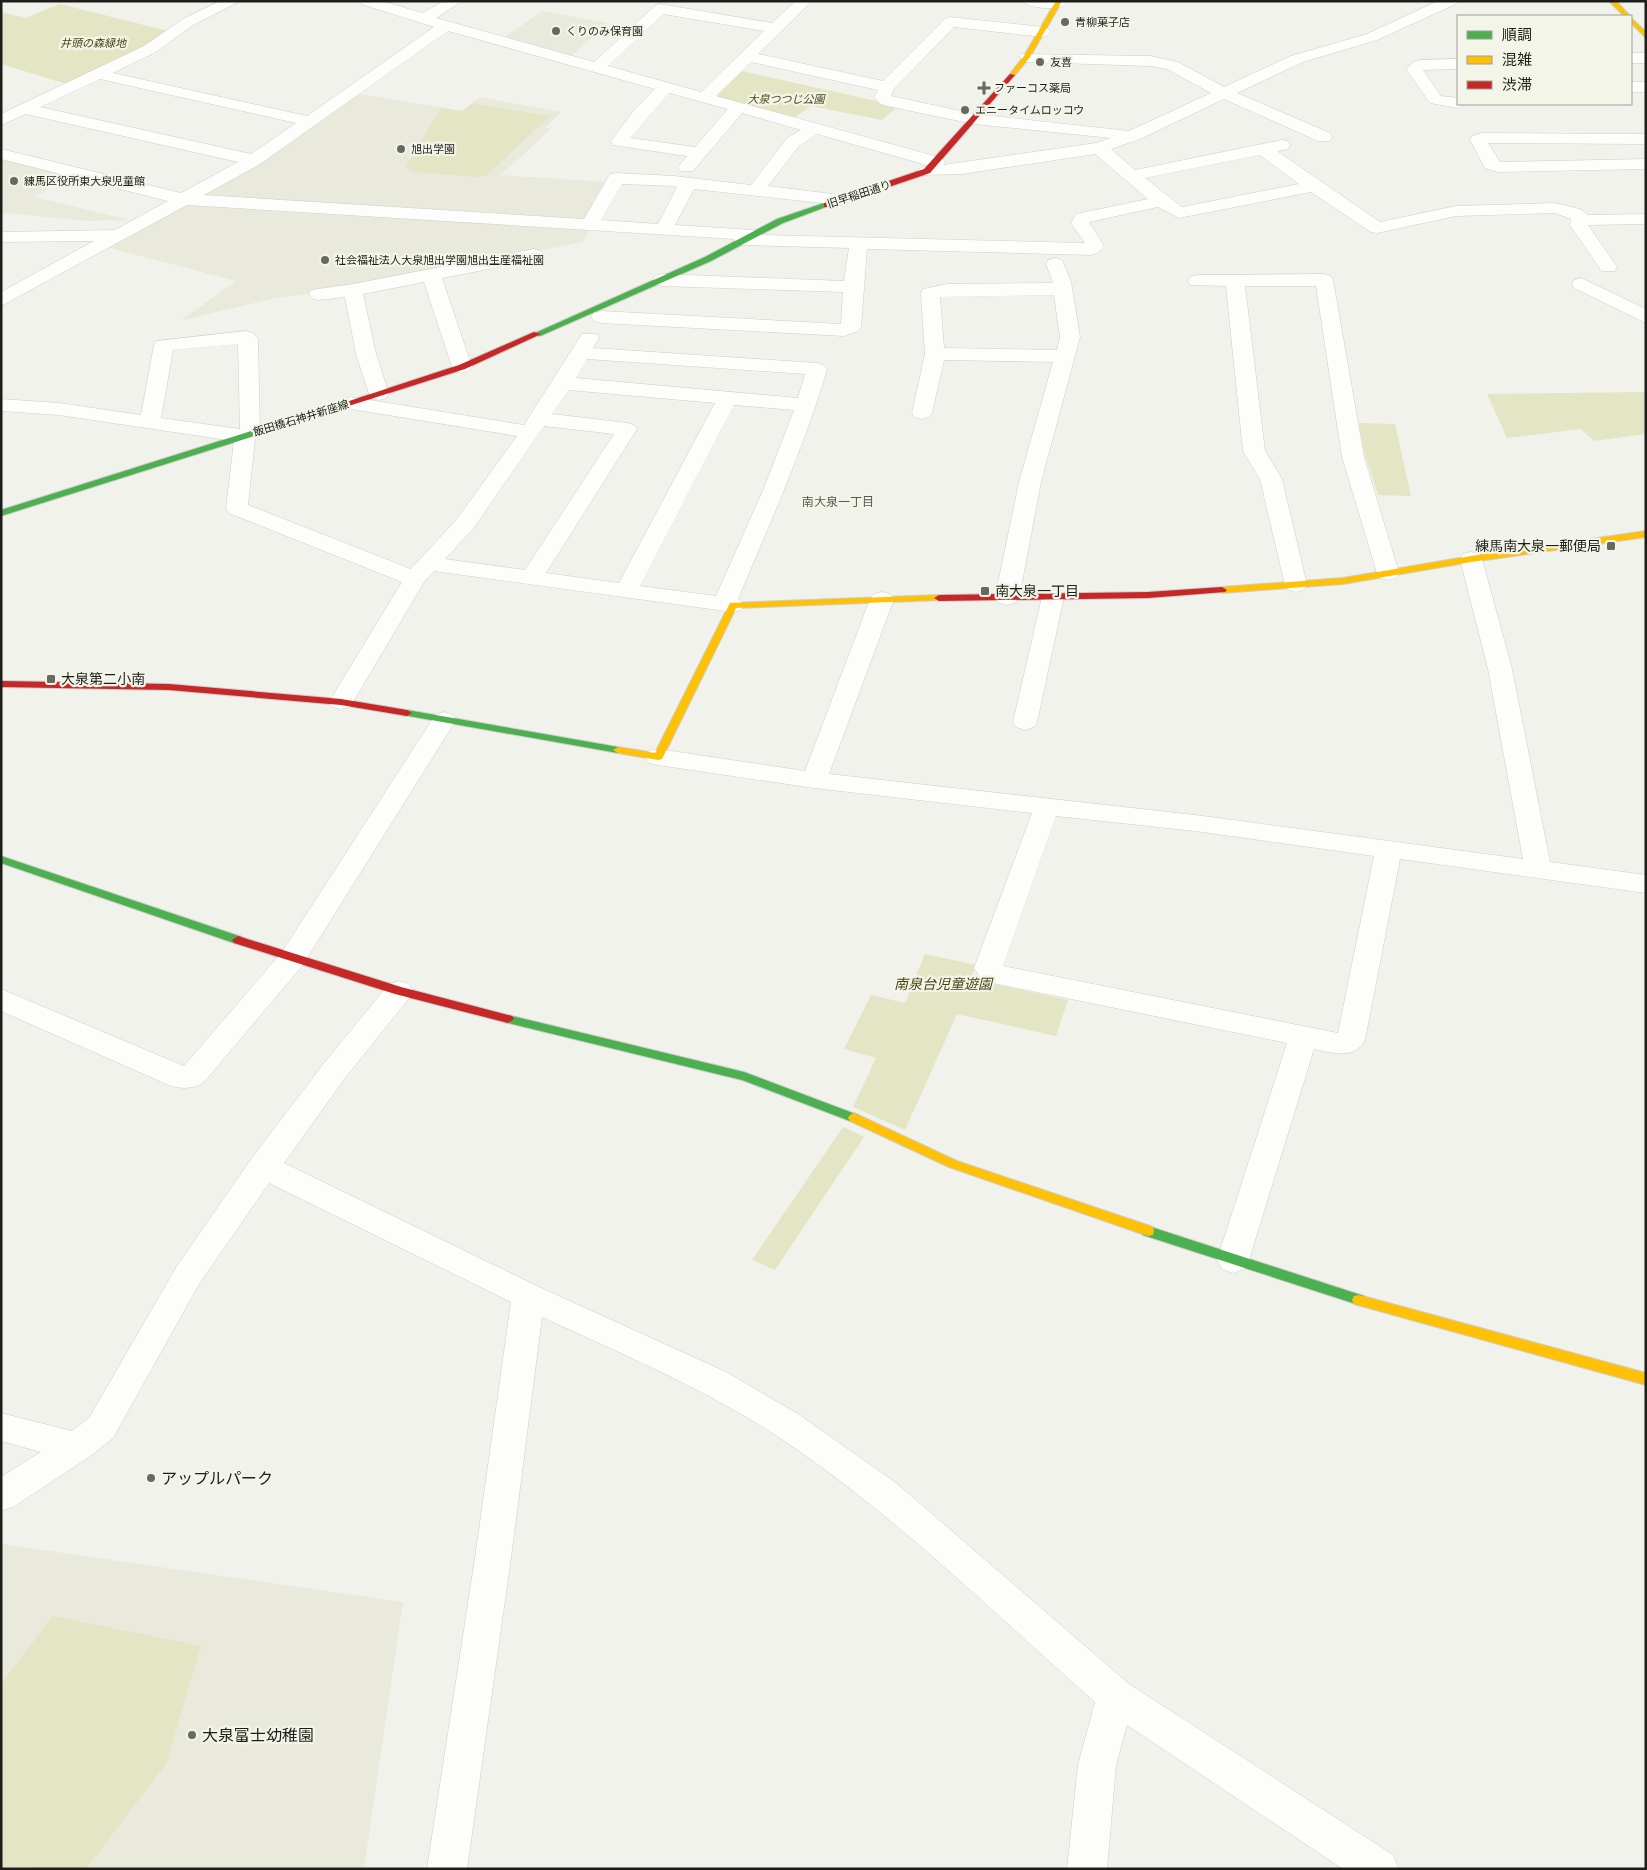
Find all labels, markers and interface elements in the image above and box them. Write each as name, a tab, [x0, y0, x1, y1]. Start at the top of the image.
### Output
place label: 青柳菓子店	[1075, 15, 1130, 29]
legend	[1457, 15, 1632, 105]
marker: 青柳菓子店	[1059, 16, 1071, 28]
place label: くりのみ保育園	[566, 24, 643, 38]
marker: くりのみ保育園	[550, 25, 562, 37]
text: 順調	[1502, 25, 1532, 44]
park label: 井頭の森緑地	[60, 36, 127, 50]
text: 混雑	[1502, 50, 1532, 69]
place label: 友喜	[1050, 55, 1072, 69]
marker: 友喜	[1034, 56, 1046, 68]
text: 渋滞	[1502, 75, 1532, 94]
place label: ファーコス薬局	[994, 81, 1071, 95]
marker: ファーコス薬局	[978, 82, 990, 94]
park label: 大泉つつじ公園	[748, 92, 826, 106]
place label: エニータイムロッコウ	[975, 103, 1084, 117]
marker: エニータイムロッコウ	[959, 104, 971, 116]
place label: 旭出学園	[411, 142, 455, 156]
marker: 旭出学園	[395, 143, 407, 155]
place label: 練馬区役所東大泉児童館	[24, 174, 145, 188]
marker: 練馬区役所東大泉児童館	[8, 175, 20, 187]
street label: 旧早稲田通り	[825, 177, 893, 211]
place label: 社会福祉法人大泉旭出学園旭出生産福祉園	[335, 253, 544, 267]
marker: 社会福祉法人大泉旭出学園旭出生産福祉園	[319, 254, 331, 266]
street label: 飯田橋石神井新座線	[252, 397, 350, 439]
district label: 南大泉一丁目	[802, 494, 874, 509]
place label: 練馬南大泉一郵便局	[1475, 537, 1601, 555]
marker: 練馬南大泉一郵便局	[1605, 540, 1617, 552]
place label: 南大泉一丁目	[995, 582, 1079, 600]
marker: 南大泉一丁目	[979, 585, 991, 597]
place label: 大泉第二小南	[61, 670, 145, 688]
marker: 大泉第二小南	[45, 673, 57, 685]
park label: 南泉台児童遊園	[894, 975, 994, 993]
place label: アップルパーク	[161, 1468, 273, 1488]
marker: アップルパーク	[145, 1472, 157, 1484]
place label: 大泉富士幼稚園	[202, 1725, 314, 1745]
marker: 大泉富士幼稚園	[186, 1729, 198, 1741]

